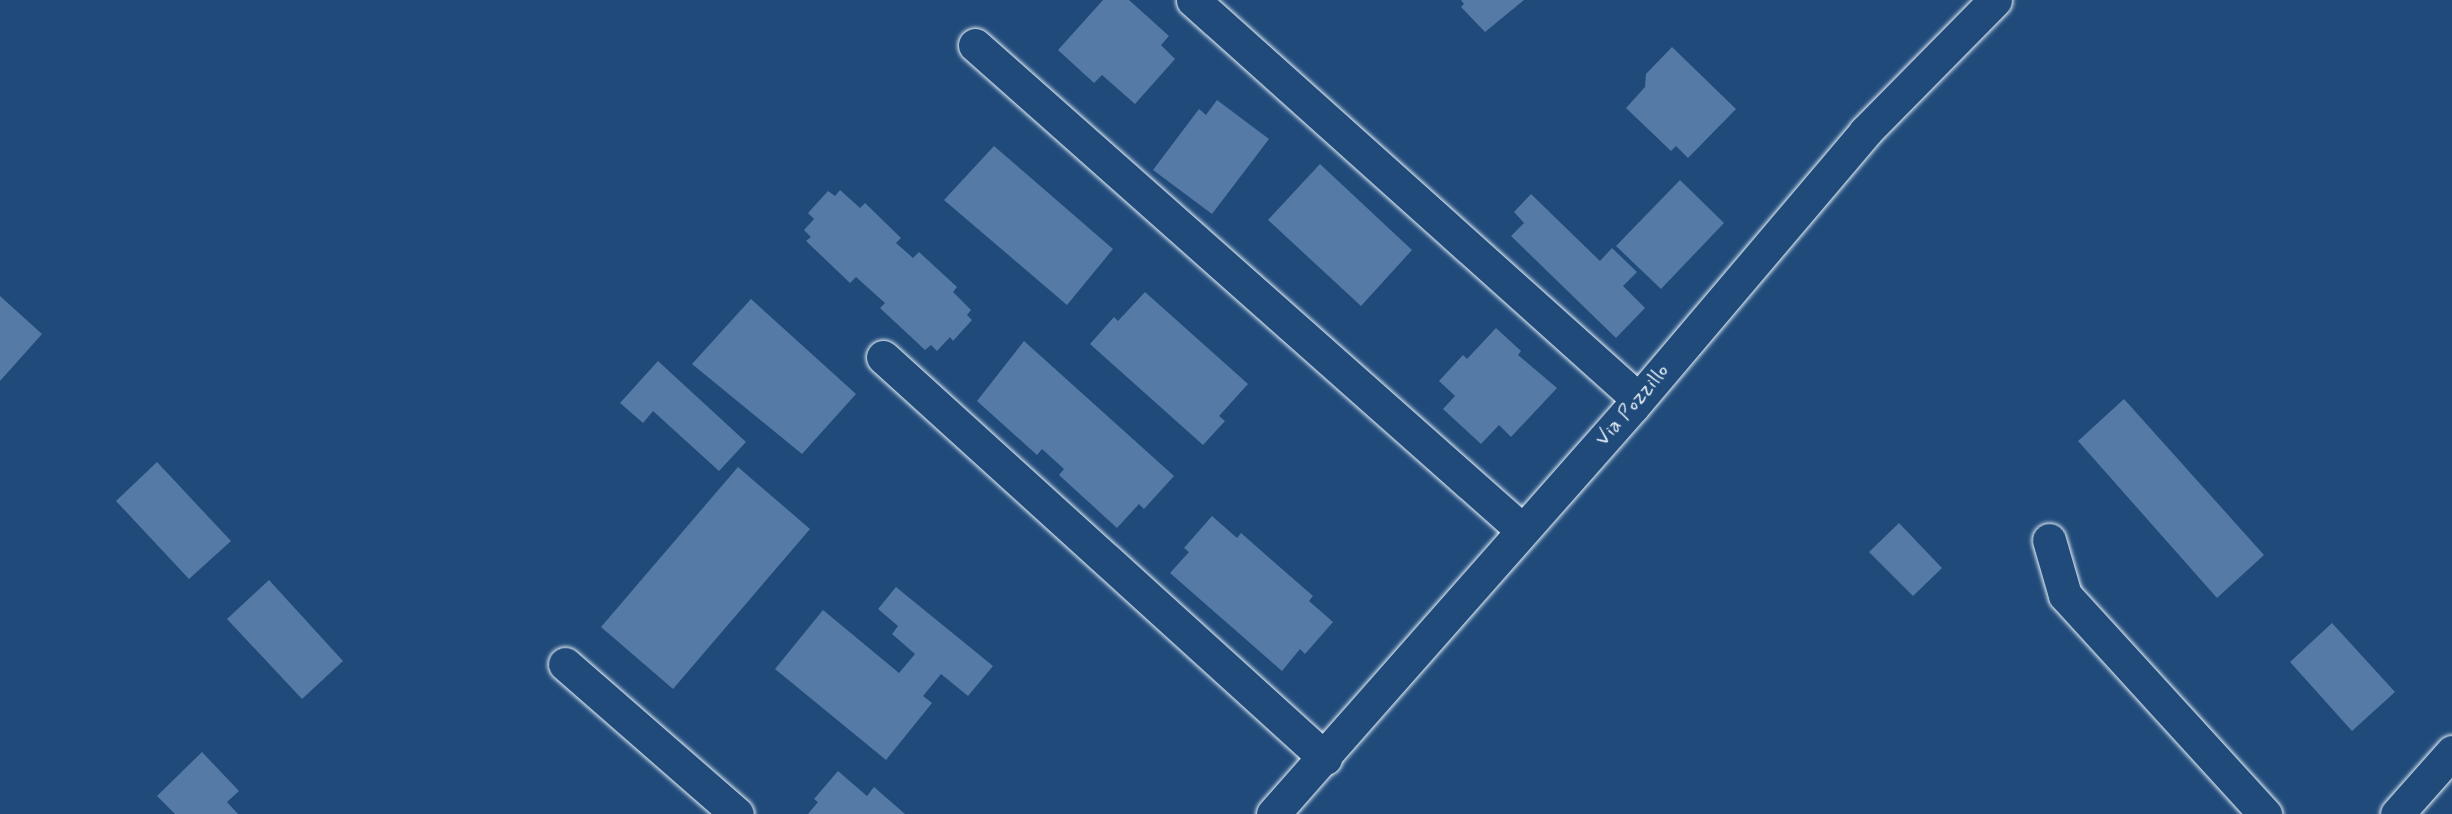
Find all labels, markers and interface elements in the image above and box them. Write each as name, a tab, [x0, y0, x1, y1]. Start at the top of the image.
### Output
street label: Via Pozzillo	[1590, 360, 1674, 450]

